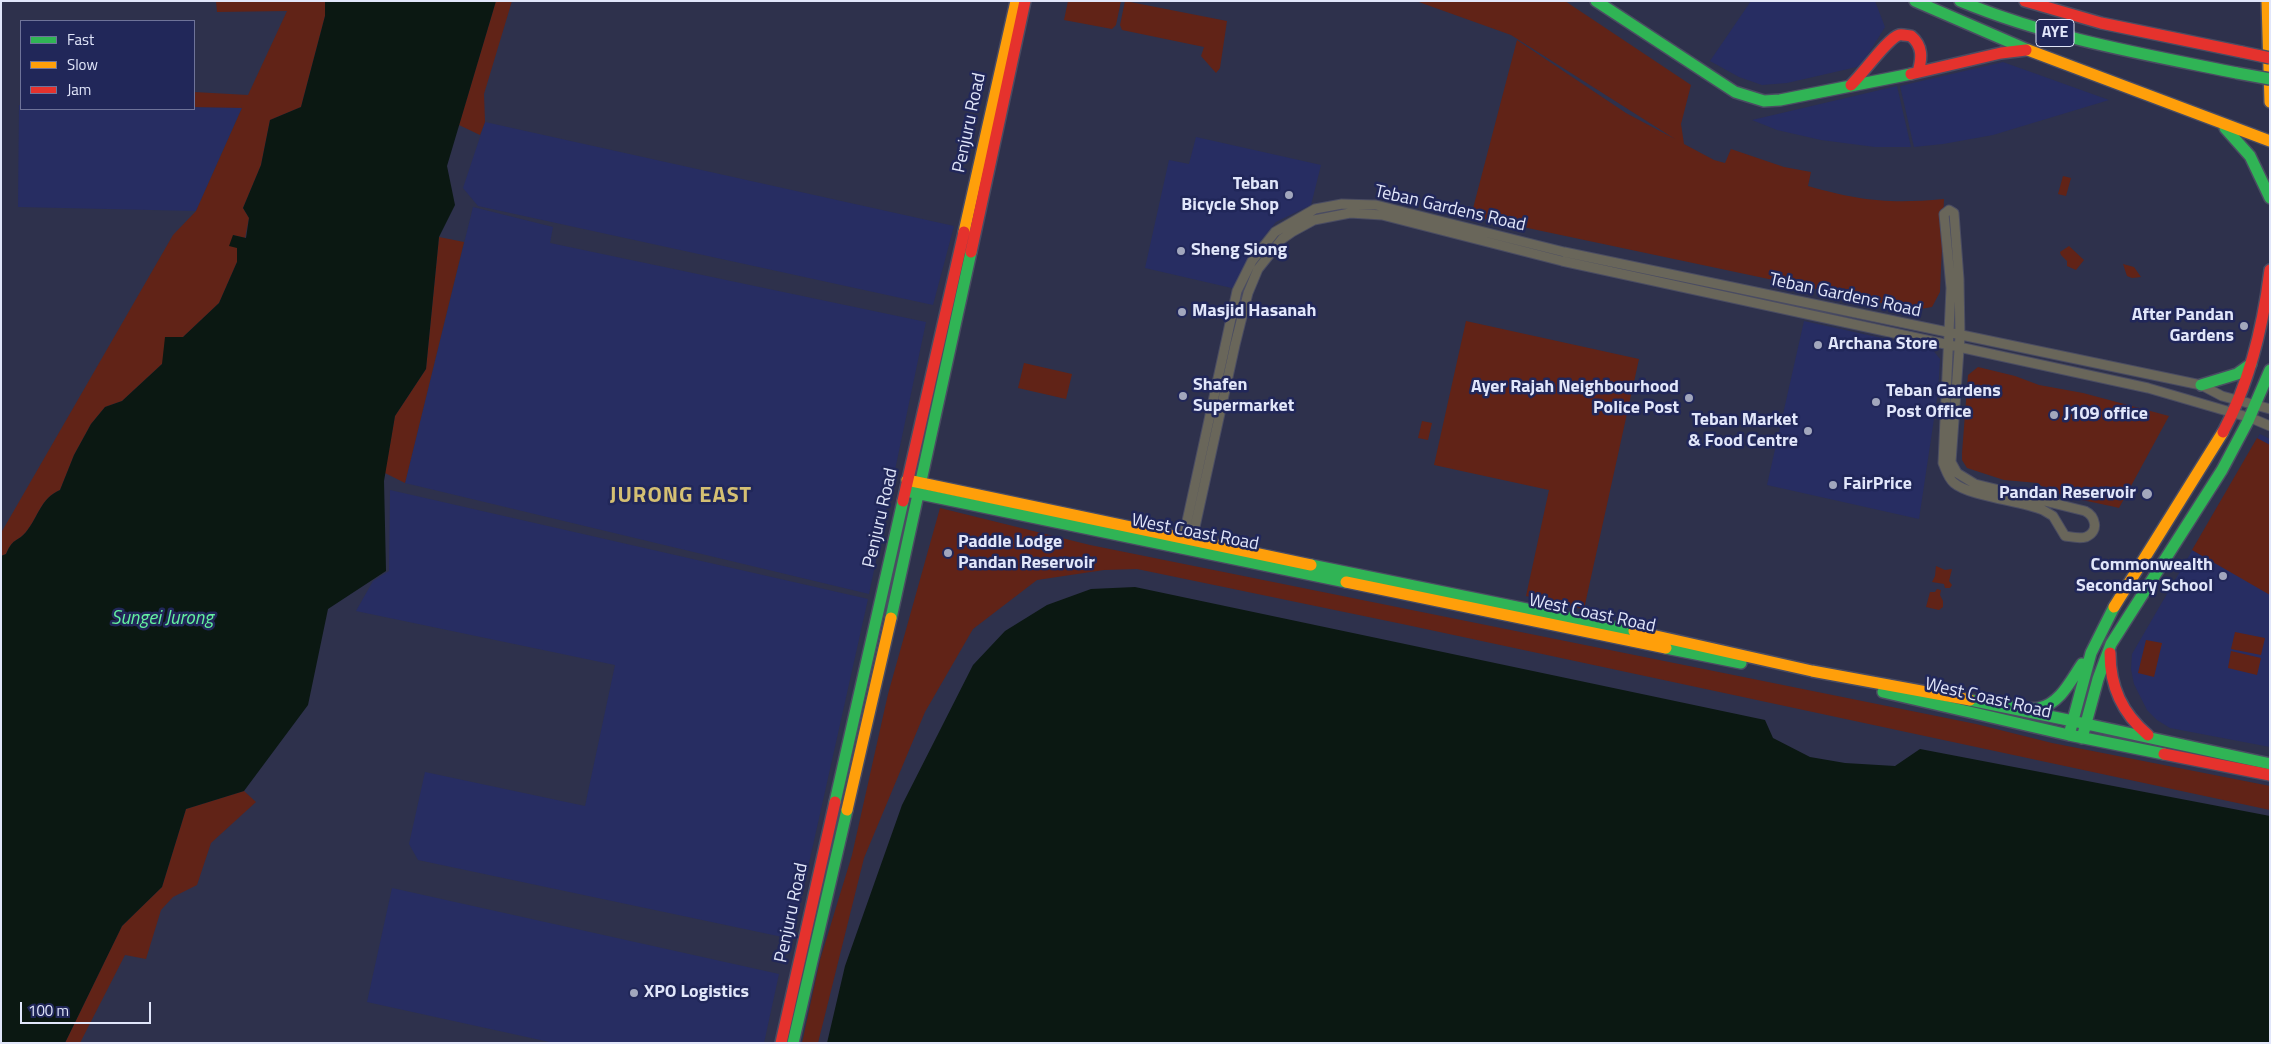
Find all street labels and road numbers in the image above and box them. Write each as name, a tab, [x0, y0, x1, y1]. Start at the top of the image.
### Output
road number: AYE	[2036, 19, 2074, 46]
street label: Penjuru Road	[949, 71, 991, 175]
street label: Teban Gardens Road	[1372, 181, 1528, 237]
street label: Teban Gardens Road	[1767, 269, 1923, 323]
street label: Penjuru Road	[859, 466, 903, 570]
street label: West Coast Road	[1130, 510, 1260, 556]
street label: West Coast Road	[1527, 590, 1657, 638]
street label: West Coast Road	[1923, 674, 2053, 724]
street label: Penjuru Road	[771, 861, 813, 965]

